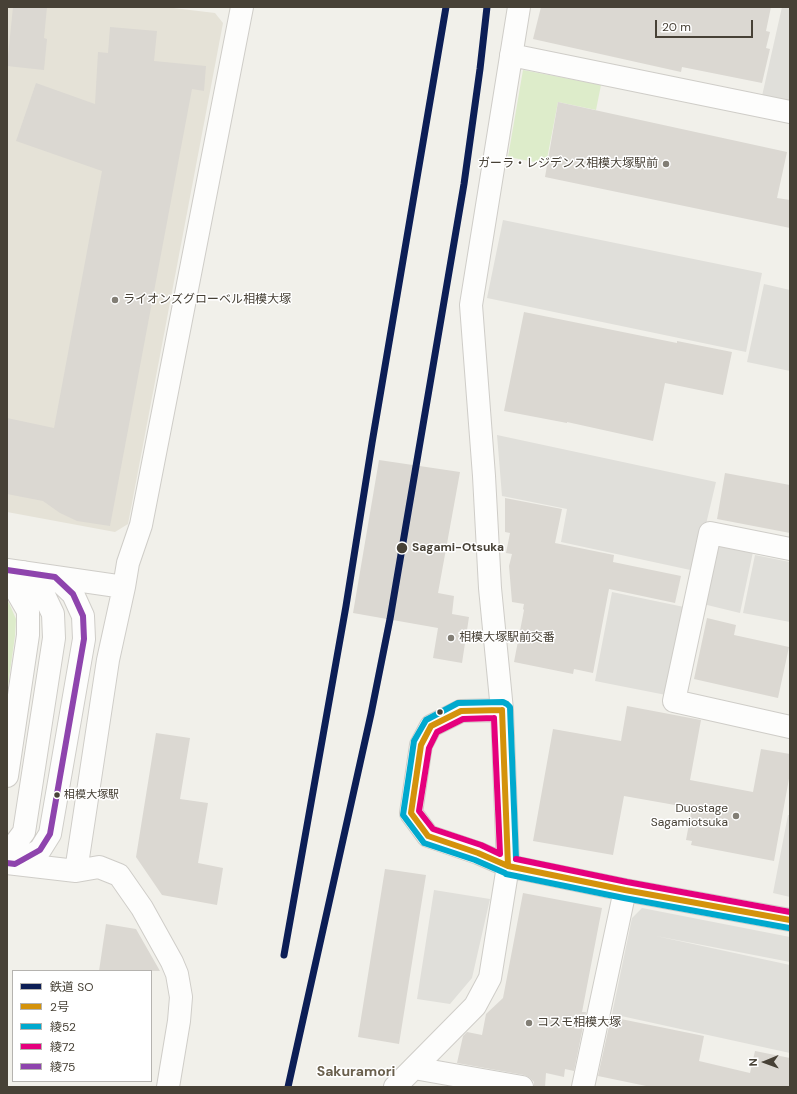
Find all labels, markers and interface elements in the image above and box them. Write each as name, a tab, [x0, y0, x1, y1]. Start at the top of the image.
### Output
scale bar	[657, 12, 755, 38]
text: 20 m	[662, 19, 691, 35]
place label: ガーラ・レジデンス相模大塚駅前	[478, 157, 658, 171]
marker: ガーラ・レジデンス相模大塚駅前	[661, 159, 671, 169]
place label: ライオンズグローベル相模大塚	[123, 293, 291, 307]
marker: ライオンズグローベル相模大塚	[110, 295, 120, 305]
marker: Sagami-Otsuka	[395, 541, 409, 555]
place label: Sagami-Otsuka	[412, 541, 504, 555]
place label: 相模大塚駅前交番	[459, 631, 555, 645]
marker: 相模大塚駅前交番	[446, 633, 456, 643]
unlabelled marker	[435, 707, 445, 717]
place label: 相模大塚駅	[64, 788, 119, 802]
marker: 相模大塚駅	[52, 790, 62, 800]
place label: Duostage Sagamiotsuka	[651, 802, 728, 830]
marker: Duostage Sagamiotsuka	[731, 811, 741, 821]
legend	[12, 970, 152, 1082]
text: 鉄道 SO	[50, 979, 93, 995]
text: 2号	[50, 999, 69, 1015]
place label: コスモ相模大塚	[537, 1016, 621, 1030]
marker: コスモ相模大塚	[524, 1018, 534, 1028]
text: 綾52	[50, 1019, 76, 1035]
text: 綾72	[50, 1039, 75, 1055]
north arrow	[745, 1042, 785, 1082]
text: N	[746, 1058, 760, 1066]
text: 綾75	[50, 1059, 75, 1075]
district label: Sakuramori	[317, 1064, 395, 1080]

